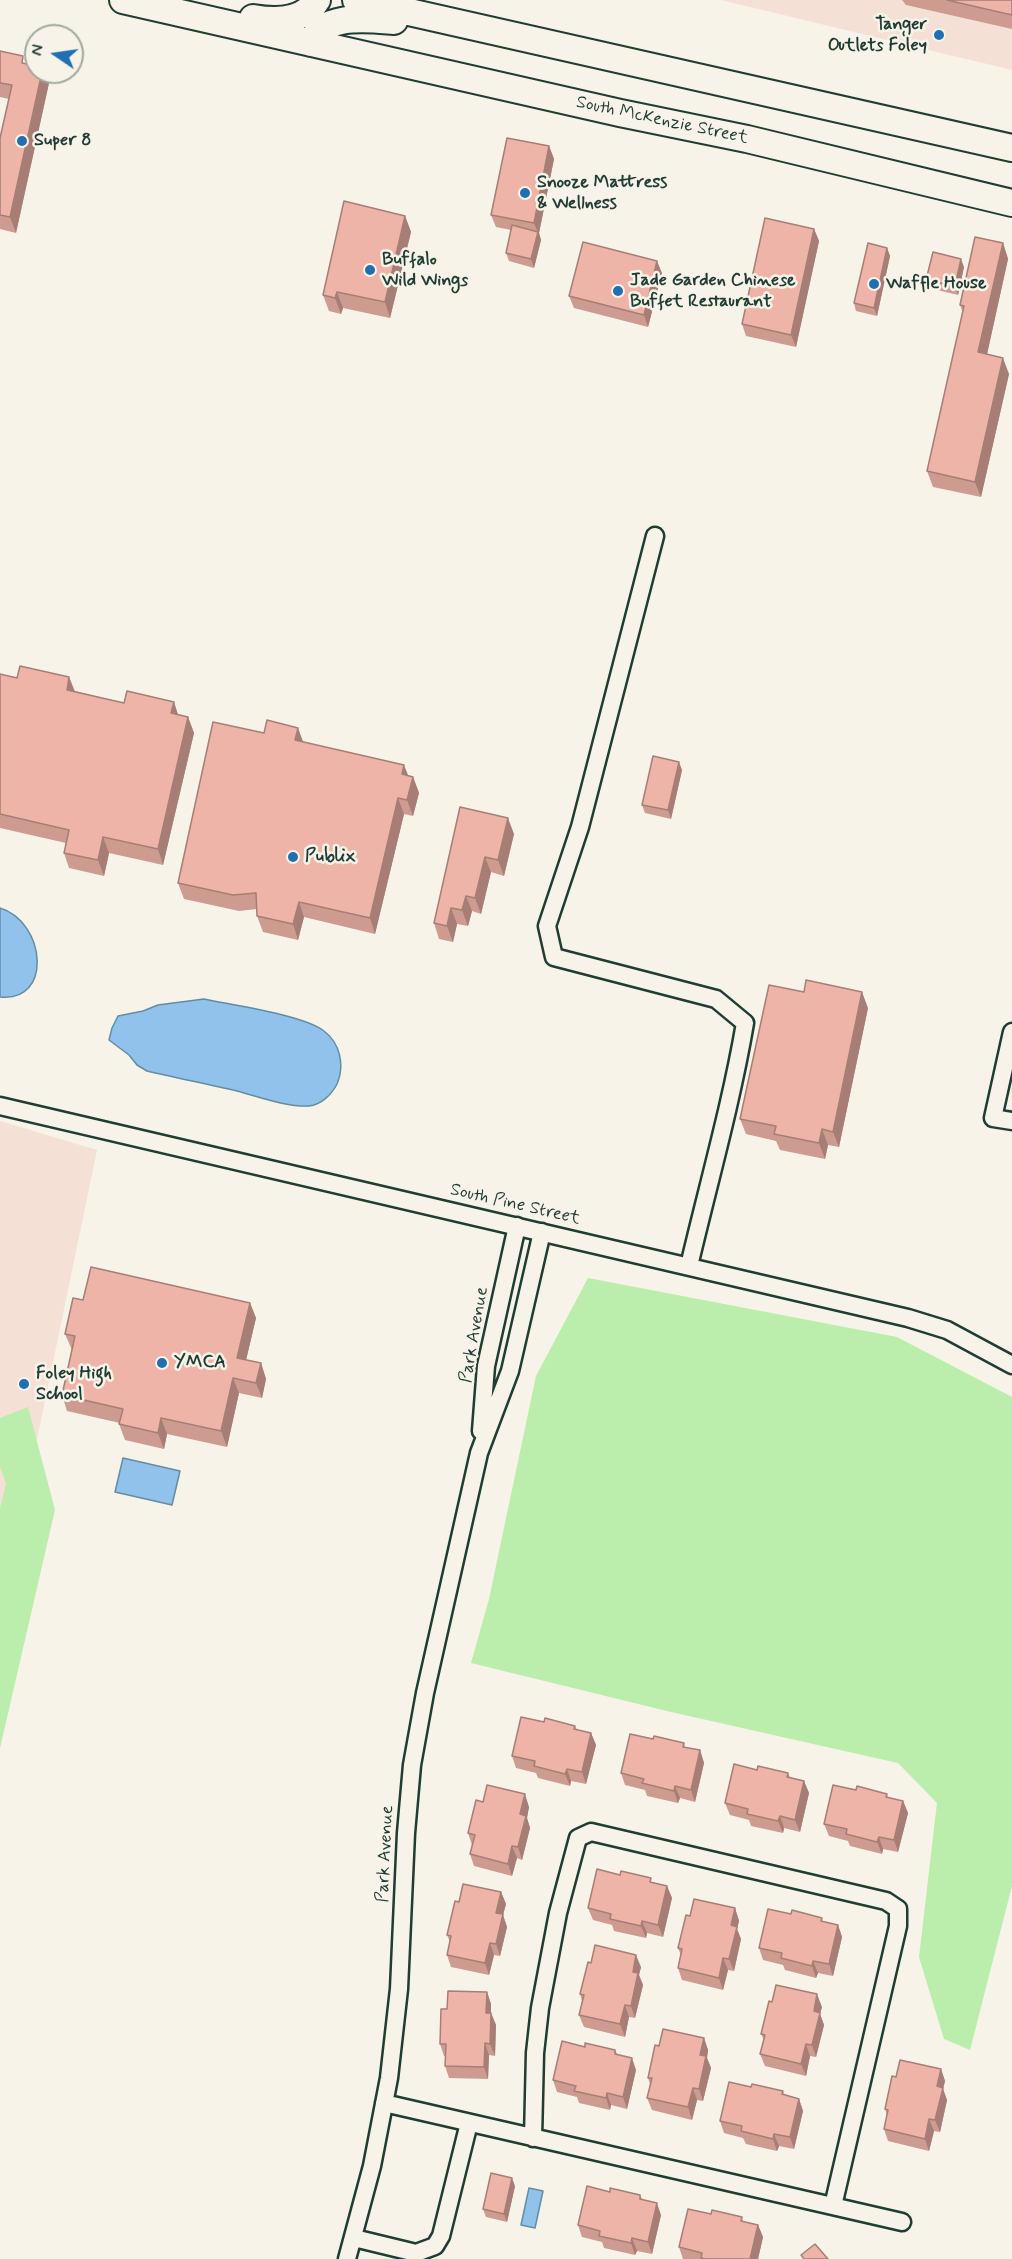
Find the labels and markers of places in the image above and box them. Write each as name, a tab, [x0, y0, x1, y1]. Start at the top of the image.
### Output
place label: Tanger Outlets Foley	[828, 14, 927, 57]
marker: Tanger Outlets Foley	[932, 28, 946, 42]
place label: Super 8	[34, 130, 92, 152]
marker: Super 8	[15, 134, 29, 148]
place label: Snooze Mattress & Wellness	[537, 172, 667, 214]
marker: Snooze Mattress & Wellness	[518, 186, 532, 200]
place label: Buffalo Wild Wings	[382, 249, 468, 292]
marker: Buffalo Wild Wings	[363, 263, 377, 277]
place label: Jade Garden Chinese Buffet Restaurant	[630, 270, 796, 312]
place label: Waffle House	[886, 273, 986, 295]
marker: Waffle House	[867, 277, 881, 291]
marker: Jade Garden Chinese Buffet Restaurant	[611, 284, 625, 298]
place label: Publix	[305, 846, 356, 868]
marker: Publix	[286, 850, 300, 864]
place label: YMCA	[174, 1352, 226, 1374]
marker: YMCA	[155, 1356, 169, 1370]
place label: Foley High School	[36, 1363, 112, 1406]
marker: Foley High School	[17, 1377, 31, 1391]

